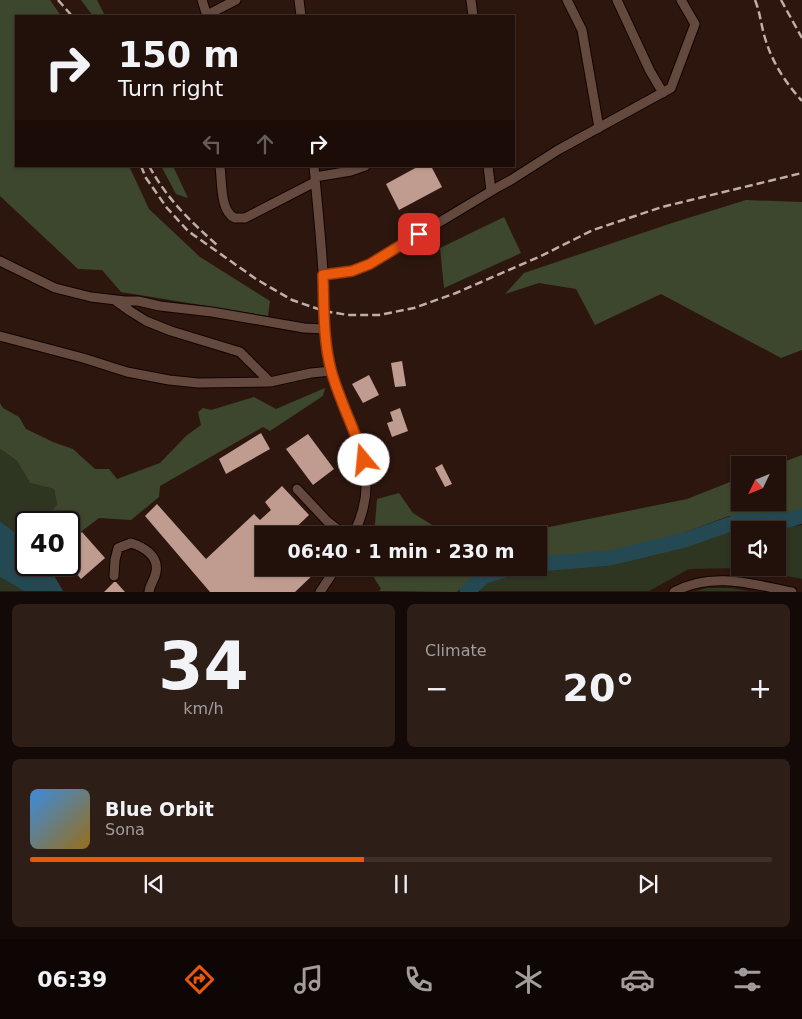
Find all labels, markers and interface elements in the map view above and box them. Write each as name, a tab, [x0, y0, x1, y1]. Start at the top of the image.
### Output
icon: right	[35, 35, 100, 100]
text: 150 m	[118, 35, 240, 75]
text: Turn right	[118, 76, 223, 101]
icon: left	[198, 130, 226, 158]
icon: ahead	[251, 130, 279, 158]
icon: right	[304, 130, 332, 158]
pin	[398, 213, 440, 255]
icon: arrive	[405, 220, 433, 248]
position arrow	[337, 433, 389, 485]
north arrow	[731, 456, 786, 511]
map controls	[731, 456, 786, 576]
speed limit sign: 40	[15, 511, 80, 576]
button: sound	[731, 521, 786, 576]
text: 06:40 · 1 min · 230 m	[287, 540, 515, 562]
text: 34	[158, 629, 249, 704]
text: Climate	[425, 641, 487, 660]
text: 20°	[563, 666, 634, 710]
text: −	[425, 672, 448, 705]
text: +	[749, 672, 772, 705]
text: km/h	[183, 699, 224, 718]
text: Blue Orbit	[105, 798, 214, 820]
text: Sona	[105, 820, 145, 839]
icon: previous	[140, 870, 168, 898]
icon: pause	[387, 870, 415, 898]
icon: next	[634, 870, 662, 898]
icon: directions	[182, 962, 217, 997]
icon: music	[291, 962, 326, 997]
icon: phone	[401, 962, 436, 997]
icon: climate	[511, 962, 546, 997]
icon: car	[620, 962, 655, 997]
icon: filters	[730, 962, 765, 997]
text: 06:39	[37, 967, 107, 992]

